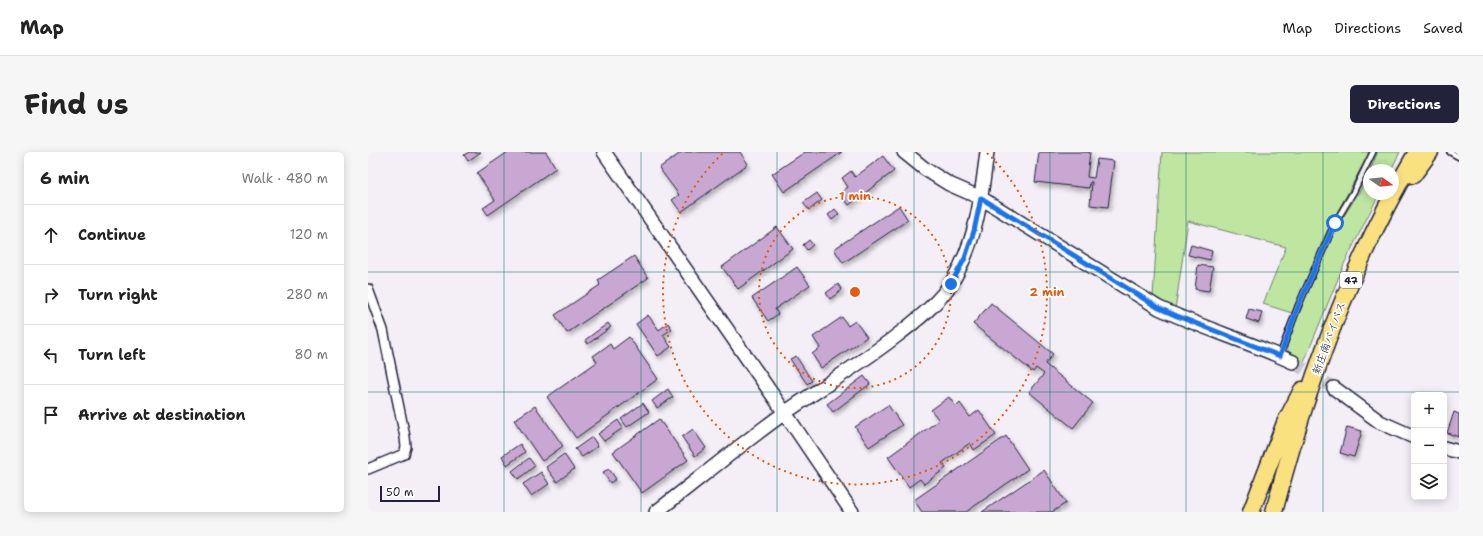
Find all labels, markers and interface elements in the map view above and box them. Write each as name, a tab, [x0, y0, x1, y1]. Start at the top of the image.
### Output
text: Map	[20, 15, 64, 40]
text: Map	[1283, 19, 1313, 37]
text: Directions	[1335, 19, 1401, 37]
text: Saved	[1423, 19, 1463, 37]
text: Find us	[24, 85, 129, 123]
button: Directions	[1350, 85, 1459, 123]
north arrow	[1363, 164, 1399, 200]
text: 6 min	[40, 167, 90, 189]
text: Walk · 480 m	[242, 170, 328, 187]
text: 1 min	[839, 188, 871, 204]
route start	[1326, 214, 1344, 232]
icon: ahead	[40, 224, 62, 246]
text: Continue	[78, 225, 146, 245]
text: 120 m	[290, 226, 328, 243]
road number: 47	[1340, 272, 1362, 288]
route end	[942, 275, 960, 293]
icon: right	[40, 284, 62, 306]
text: 2 min	[1030, 284, 1065, 300]
text: Turn right	[78, 285, 158, 305]
centre of rings	[848, 285, 862, 299]
text: 280 m	[286, 286, 328, 303]
street label: 新庄南バイパス	[1309, 299, 1349, 377]
icon: left	[40, 344, 62, 366]
text: Turn left	[78, 345, 146, 365]
text: 80 m	[294, 346, 328, 363]
map controls	[1411, 392, 1447, 500]
button: +	[1411, 392, 1447, 428]
icon: arrive	[40, 404, 62, 426]
text: Arrive at destination	[78, 405, 246, 425]
button: −	[1411, 428, 1447, 464]
button: layers	[1411, 464, 1447, 500]
scale bar	[380, 484, 440, 503]
text: 50 m	[386, 485, 414, 500]

